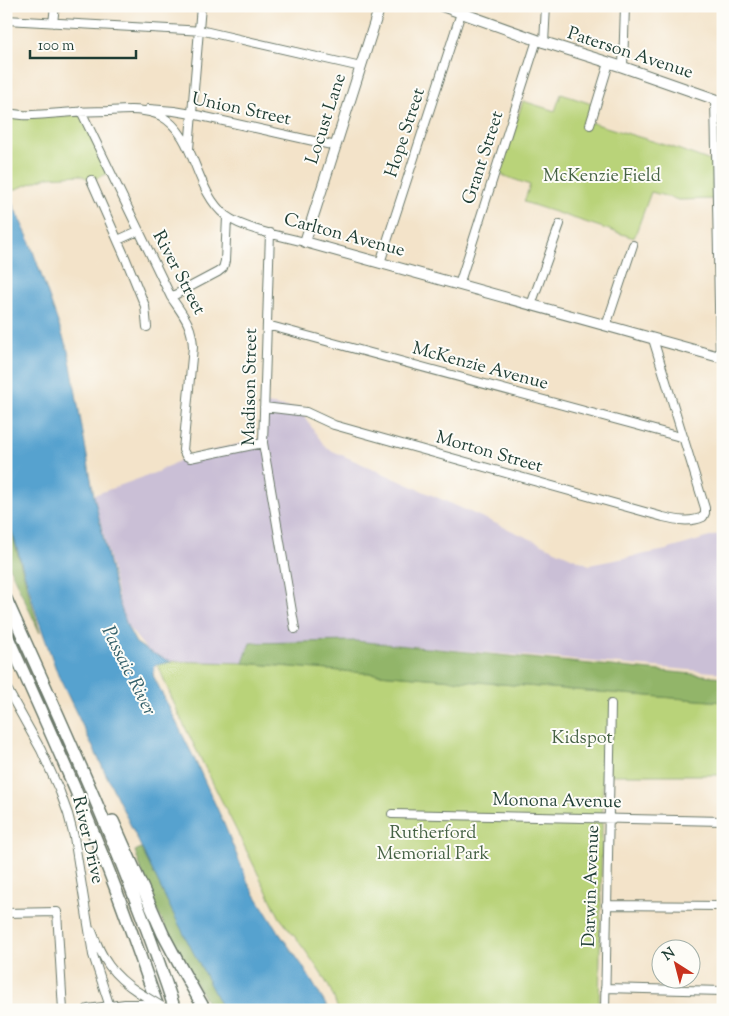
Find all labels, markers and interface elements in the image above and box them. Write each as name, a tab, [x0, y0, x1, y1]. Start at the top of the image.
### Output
street label: Paterson Avenue	[564, 21, 696, 87]
scale bar	[30, 28, 136, 60]
text: 100 m	[38, 36, 75, 57]
street label: Locust Lane	[300, 70, 354, 168]
street label: Hope Street	[379, 85, 433, 181]
street label: Union Street	[189, 87, 293, 133]
street label: Grant Street	[457, 108, 511, 208]
park label: McKenzie Field	[543, 164, 661, 190]
street label: Carlton Avenue	[281, 207, 407, 265]
street label: River Street	[145, 226, 211, 320]
street label: Madison Street	[237, 328, 265, 446]
street label: McKenzie Avenue	[409, 336, 551, 398]
street label: Morton Street	[433, 425, 545, 481]
water label: Passaic River	[94, 622, 162, 721]
park label: Kidspot	[551, 726, 613, 752]
street label: Monona Avenue	[492, 788, 622, 816]
street label: River Drive	[64, 794, 110, 886]
park label: Rutherford Memorial Park	[377, 821, 490, 868]
street label: Darwin Avenue	[577, 824, 607, 948]
north arrow	[652, 938, 702, 988]
text: N	[659, 944, 680, 966]

